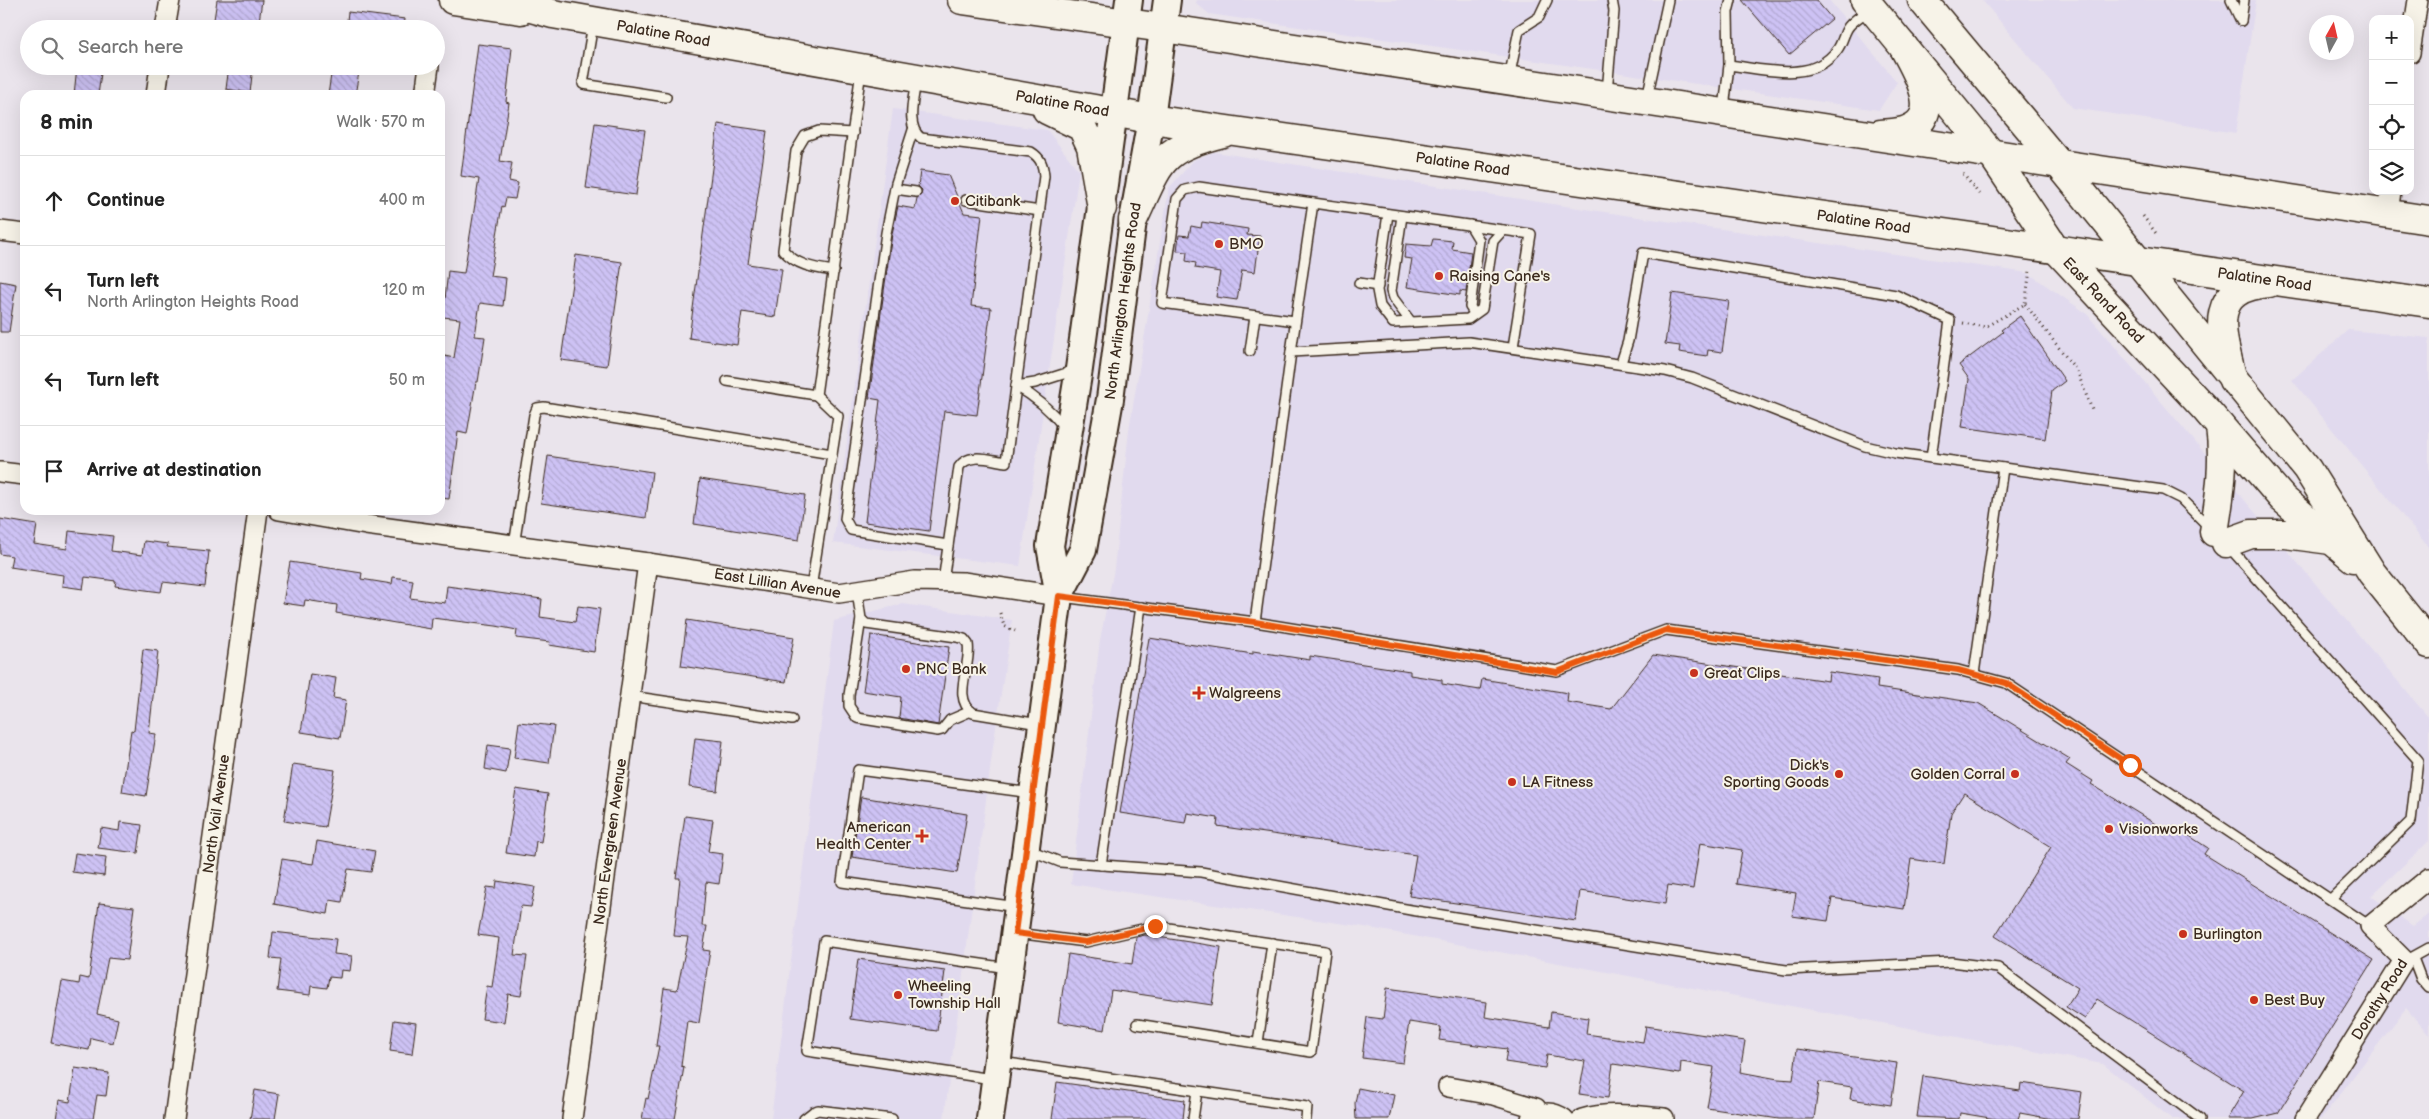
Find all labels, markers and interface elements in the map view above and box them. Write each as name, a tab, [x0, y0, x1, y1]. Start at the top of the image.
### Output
north arrow	[2309, 15, 2354, 60]
map controls	[2369, 15, 2414, 195]
button: +	[2369, 15, 2414, 60]
street label: Palatine Road	[615, 16, 712, 51]
search box	[20, 20, 445, 75]
icon: search	[38, 34, 66, 62]
text: Search here	[78, 36, 183, 59]
button: −	[2369, 60, 2414, 105]
street label: Palatine Road	[1014, 86, 1111, 121]
button: locate	[2369, 105, 2414, 150]
text: 8 min	[40, 110, 93, 135]
text: Walk · 570 m	[336, 113, 425, 132]
street label: Palatine Road	[1414, 148, 1511, 181]
button: layers	[2369, 150, 2414, 195]
icon: ahead	[40, 187, 68, 215]
text: Continue	[87, 189, 165, 212]
text: 400 m	[379, 191, 425, 210]
place label: Citibank	[965, 192, 1021, 211]
marker: Citibank	[949, 195, 961, 207]
street label: North Arlington Heights Road	[1101, 201, 1146, 401]
street label: Palatine Road	[1815, 206, 1912, 238]
place label: BMO	[1229, 235, 1264, 254]
marker: BMO	[1213, 238, 1225, 250]
street label: East Rand Road	[2058, 253, 2148, 348]
street label: Palatine Road	[2216, 264, 2313, 296]
place label: Raising Cane's	[1449, 267, 1551, 286]
text: Turn left	[87, 270, 159, 293]
marker: Raising Cane's	[1433, 270, 1445, 282]
icon: left	[40, 277, 68, 305]
text: 120 m	[382, 281, 425, 300]
text: North Arlington Heights Road	[87, 293, 299, 312]
icon: left	[40, 367, 68, 395]
text: Turn left	[87, 369, 159, 392]
text: 50 m	[389, 371, 425, 390]
icon: arrive	[40, 457, 68, 485]
text: Arrive at destination	[87, 459, 262, 482]
street label: East Lillian Avenue	[713, 565, 842, 603]
place label: PNC Bank	[916, 660, 987, 679]
marker: PNC Bank	[900, 663, 912, 675]
place label: Great Clips	[1704, 664, 1781, 683]
marker: Great Clips	[1688, 667, 1700, 679]
place label: Walgreens	[1209, 684, 1282, 703]
marker: Walgreens	[1193, 687, 1205, 699]
street label: North Vail Avenue	[199, 753, 234, 875]
route start	[2119, 754, 2142, 777]
place label: Dick's Sporting Goods	[1724, 756, 1830, 792]
street label: North Evergreen Avenue	[590, 757, 631, 926]
place label: Golden Corral	[1910, 765, 2005, 784]
marker: Dick's Sporting Goods	[1833, 768, 1845, 780]
marker: Golden Corral	[2009, 768, 2021, 780]
place label: LA Fitness	[1522, 773, 1594, 792]
marker: LA Fitness	[1506, 776, 1518, 788]
place label: American Health Center	[816, 818, 912, 854]
place label: Visionworks	[2119, 820, 2199, 839]
marker: Visionworks	[2103, 823, 2115, 835]
marker: American Health Center	[915, 829, 929, 843]
route end	[1144, 915, 1167, 938]
place label: Burlington	[2193, 925, 2262, 944]
marker: Burlington	[2177, 928, 2189, 940]
street label: Dorothy Road	[2348, 956, 2412, 1044]
place label: Wheeling Township Hall	[908, 977, 1001, 1013]
marker: Wheeling Township Hall	[892, 989, 904, 1001]
place label: Best Buy	[2264, 991, 2325, 1010]
marker: Best Buy	[2248, 994, 2260, 1006]

